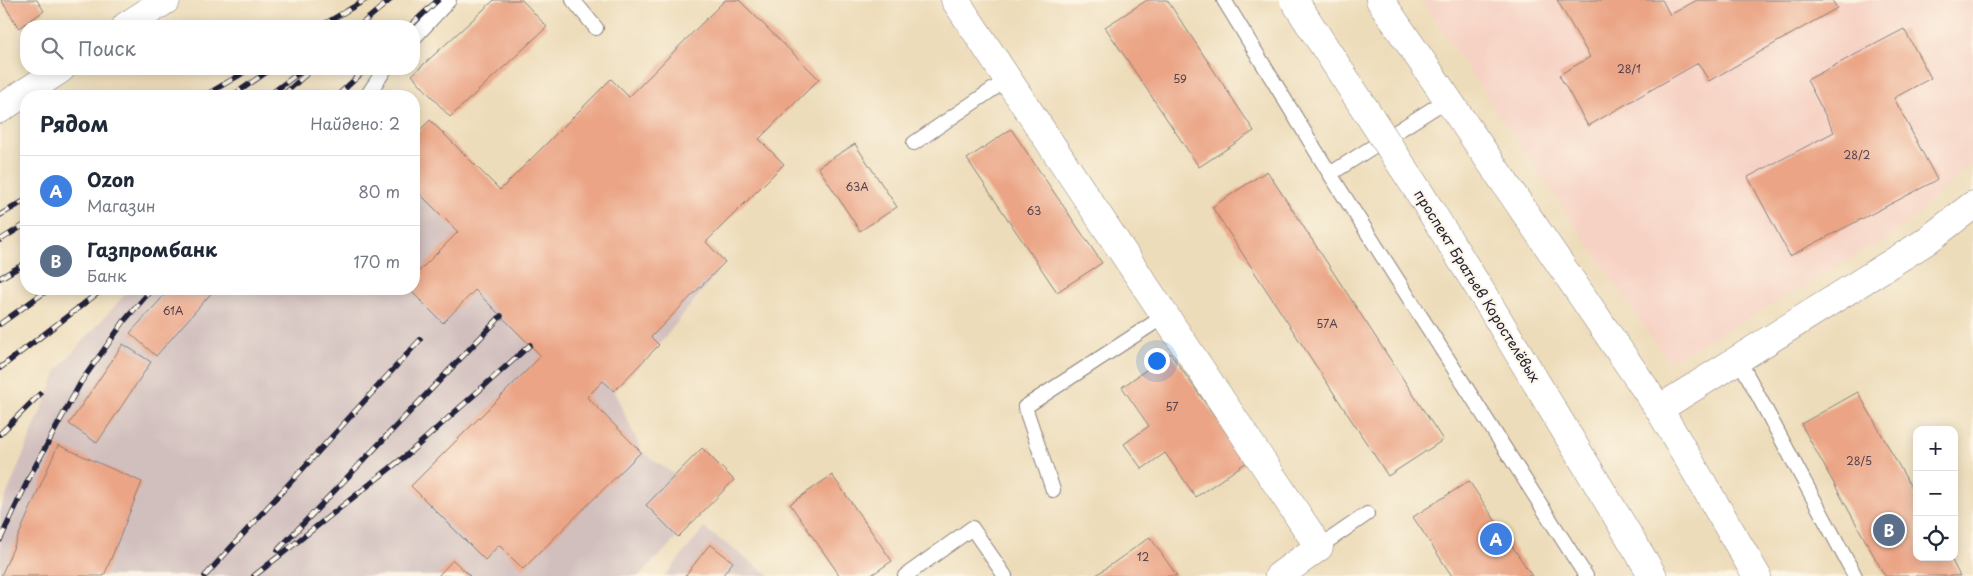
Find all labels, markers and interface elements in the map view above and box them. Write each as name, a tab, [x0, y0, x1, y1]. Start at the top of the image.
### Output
search box	[20, 20, 420, 75]
icon: search	[38, 34, 66, 62]
text: Поиск	[78, 34, 136, 62]
house number: 28/1	[1617, 60, 1641, 77]
house number: 59	[1173, 70, 1187, 87]
text: Рядом	[40, 107, 108, 139]
text: Найдено: 2	[310, 111, 400, 135]
house number: 28/2	[1844, 146, 1871, 163]
text: Ozon	[87, 165, 135, 193]
house number: 63А	[845, 178, 869, 195]
text: A	[50, 179, 62, 203]
text: 80 m	[358, 179, 400, 203]
street label: проспект Братьев Коростелёвых	[1409, 185, 1546, 386]
text: Магазин	[87, 193, 156, 217]
house number: 63	[1027, 202, 1041, 219]
text: Газпромбанк	[87, 235, 217, 263]
text: B	[51, 249, 61, 273]
text: 170 m	[354, 249, 400, 273]
text: Банк	[87, 263, 127, 287]
house number: 61А	[163, 302, 184, 319]
house number: 57А	[1316, 315, 1338, 332]
your location	[1144, 348, 1170, 374]
house number: 57	[1165, 398, 1179, 415]
map controls	[1913, 426, 1958, 561]
button: +	[1913, 426, 1958, 471]
house number: 28/5	[1846, 452, 1872, 469]
button: −	[1913, 471, 1958, 516]
pin: B	[1873, 511, 1905, 549]
button: locate	[1913, 516, 1958, 561]
pin: A	[1480, 520, 1512, 558]
house number: 12	[1137, 548, 1150, 565]

